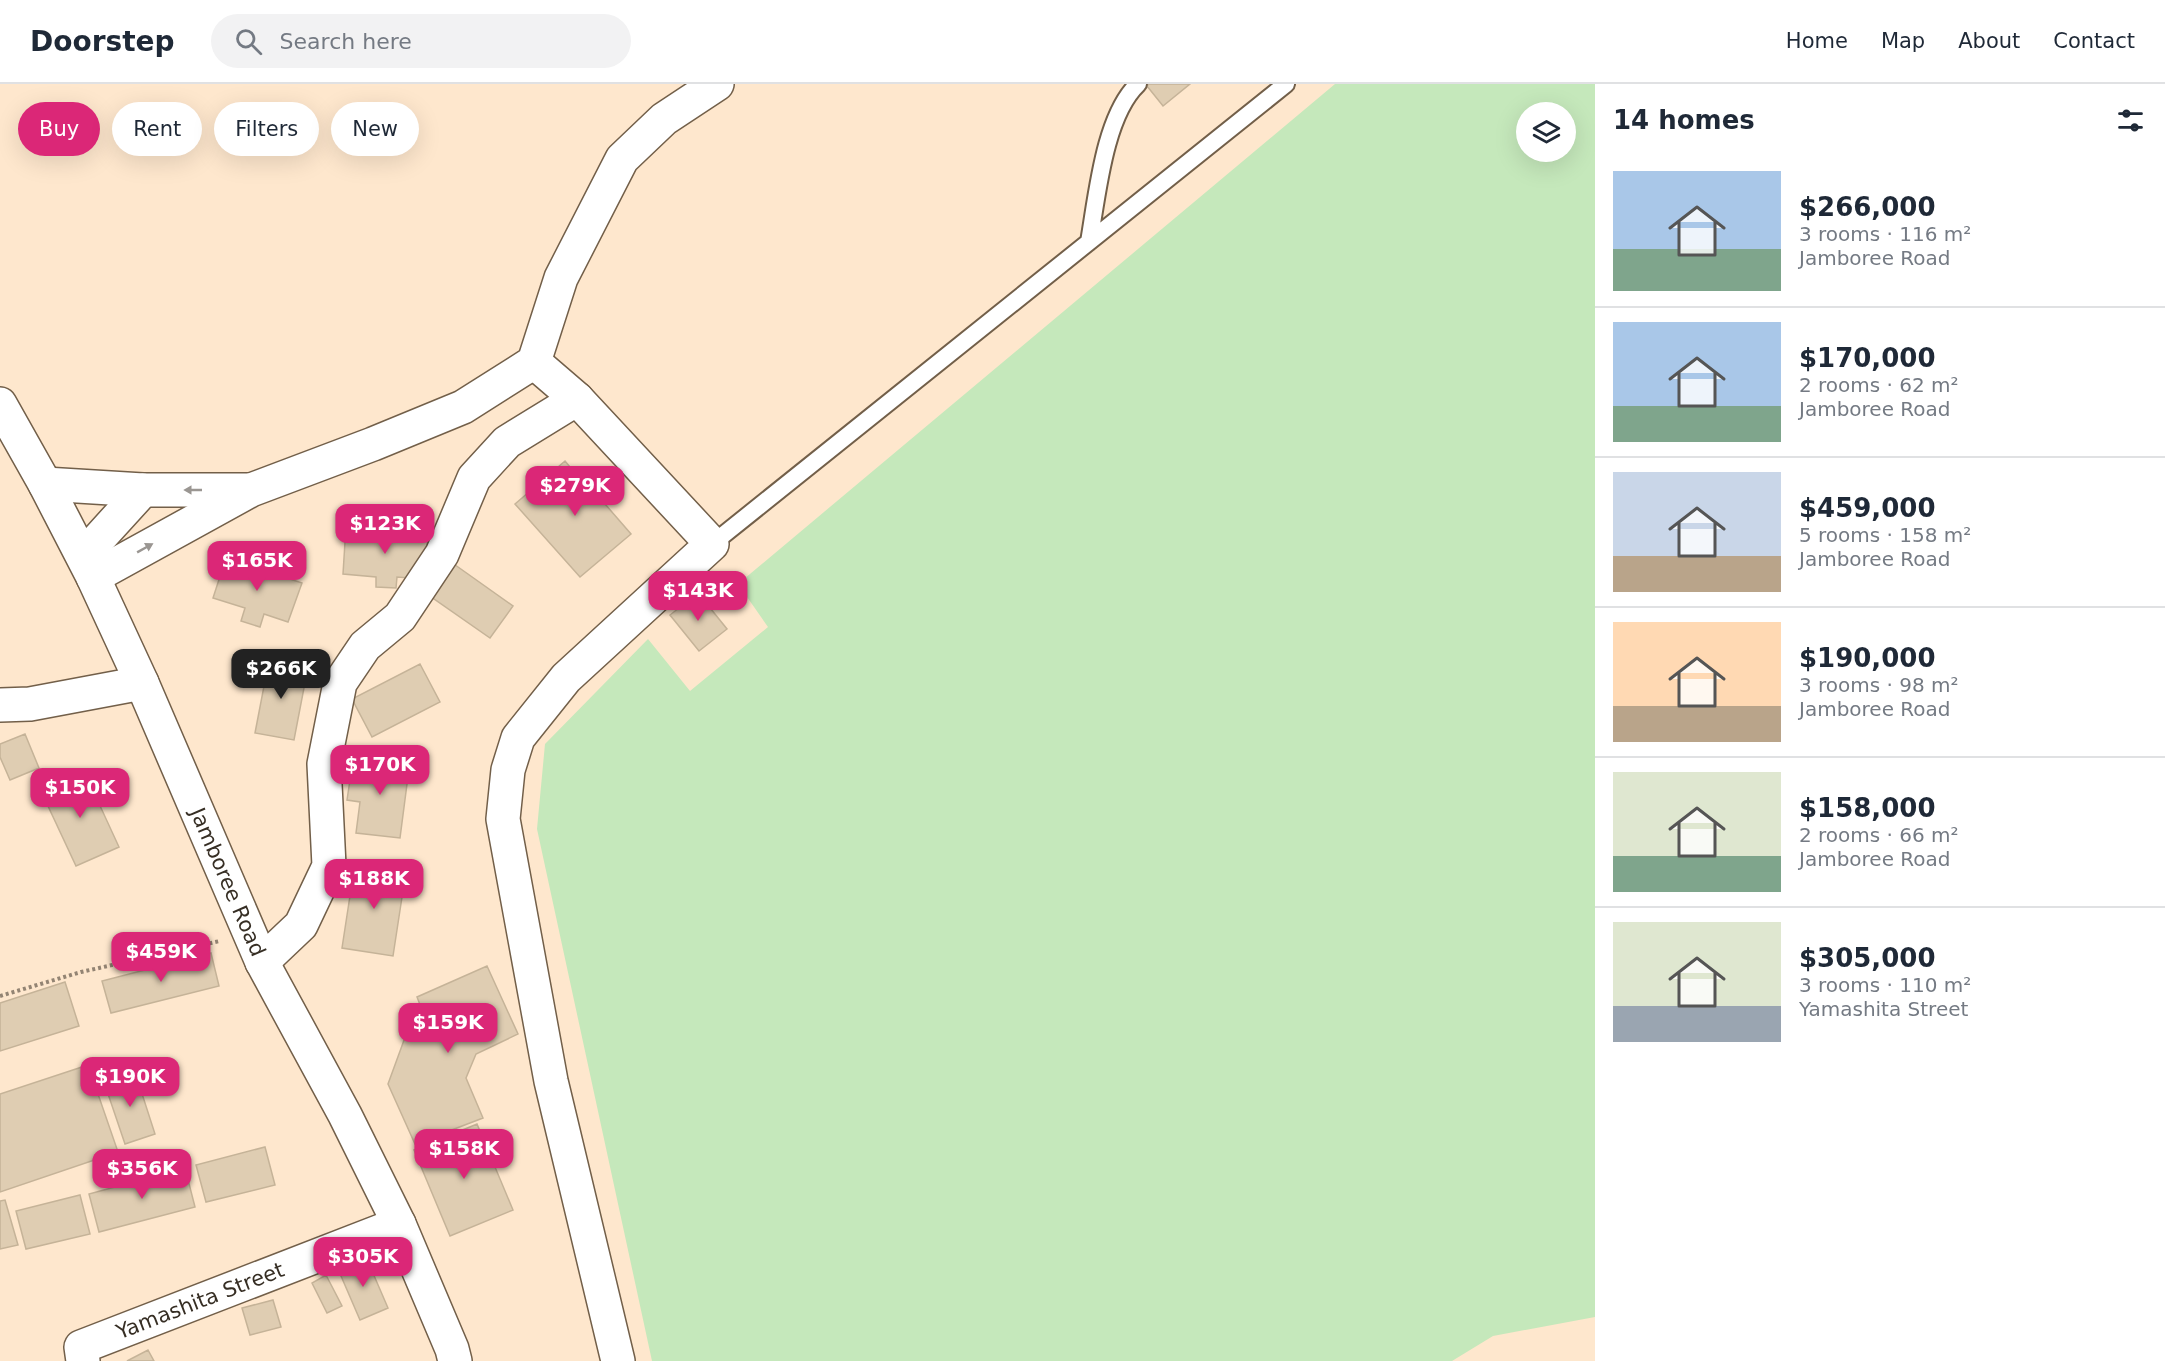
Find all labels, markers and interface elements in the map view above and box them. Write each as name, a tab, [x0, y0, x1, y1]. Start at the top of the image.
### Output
search box	[211, 14, 631, 68]
text: Doorstep	[30, 25, 175, 58]
icon: search	[232, 25, 265, 58]
text: Search here	[280, 29, 412, 54]
text: Home	[1786, 29, 1848, 53]
text: Map	[1881, 29, 1925, 53]
text: About	[1958, 29, 2020, 53]
text: Contact	[2053, 29, 2135, 53]
chip: Buy	[18, 102, 100, 156]
chip: Rent	[112, 102, 202, 156]
chip: Filters	[214, 102, 319, 156]
chip: New	[331, 102, 419, 156]
map controls	[1516, 102, 1576, 162]
button: layers	[1516, 102, 1576, 162]
icon: filters	[2114, 104, 2147, 137]
text: 14 homes	[1613, 105, 1755, 135]
text: $266,000	[1799, 192, 1936, 222]
icon: home	[1661, 195, 1733, 267]
text: 3 rooms · 116 m²	[1799, 222, 1971, 246]
text: Jamboree Road	[1799, 246, 1951, 270]
text: $170,000	[1799, 343, 1936, 373]
icon: home	[1661, 346, 1733, 418]
text: 2 rooms · 62 m²	[1799, 373, 1959, 397]
text: Jamboree Road	[1799, 397, 1951, 421]
pin: $279K	[533, 466, 617, 517]
text: $279K	[539, 473, 611, 497]
one-way arrow	[183, 485, 202, 495]
text: $459,000	[1799, 493, 1936, 523]
icon: home	[1661, 496, 1733, 568]
pin: $123K	[343, 504, 427, 555]
text: $123K	[349, 511, 421, 535]
text: 5 rooms · 158 m²	[1799, 523, 1971, 547]
pin: $165K	[215, 541, 299, 592]
one-way arrow	[136, 544, 153, 554]
text: Jamboree Road	[1799, 547, 1951, 571]
text: $165K	[221, 548, 293, 572]
pin: $143K	[656, 571, 740, 622]
text: $143K	[662, 578, 734, 602]
text: $190,000	[1799, 643, 1936, 673]
icon: home	[1661, 646, 1733, 718]
pin: $266K	[239, 649, 323, 700]
text: $266K	[245, 656, 317, 680]
text: 3 rooms · 98 m²	[1799, 673, 1959, 697]
text: Jamboree Road	[1799, 697, 1951, 721]
pin: $170K	[338, 745, 422, 796]
text: $170K	[344, 752, 416, 776]
pin: $150K	[38, 768, 122, 819]
text: $150K	[44, 775, 116, 799]
text: $158,000	[1799, 793, 1936, 823]
icon: home	[1661, 796, 1733, 868]
street label: Jamboree Road	[184, 802, 270, 960]
text: 2 rooms · 66 m²	[1799, 823, 1959, 847]
text: Jamboree Road	[1799, 847, 1951, 871]
pin: $188K	[332, 859, 416, 910]
text: $188K	[338, 866, 410, 890]
pin: $459K	[119, 932, 203, 983]
text: $459K	[125, 939, 197, 963]
text: $305,000	[1799, 943, 1936, 973]
icon: home	[1661, 946, 1733, 1018]
text: 3 rooms · 110 m²	[1799, 973, 1971, 997]
text: Yamashita Street	[1799, 997, 1968, 1021]
pin: $159K	[406, 1003, 490, 1054]
text: $159K	[412, 1010, 484, 1034]
pin: $190K	[88, 1057, 172, 1108]
text: $190K	[94, 1064, 166, 1088]
pin: $158K	[422, 1129, 506, 1180]
text: $158K	[428, 1136, 500, 1160]
pin: $356K	[100, 1149, 184, 1200]
text: $356K	[106, 1156, 178, 1180]
pin: $305K	[321, 1237, 405, 1288]
text: $305K	[327, 1244, 399, 1268]
street label: Yamashita Street	[112, 1258, 288, 1345]

